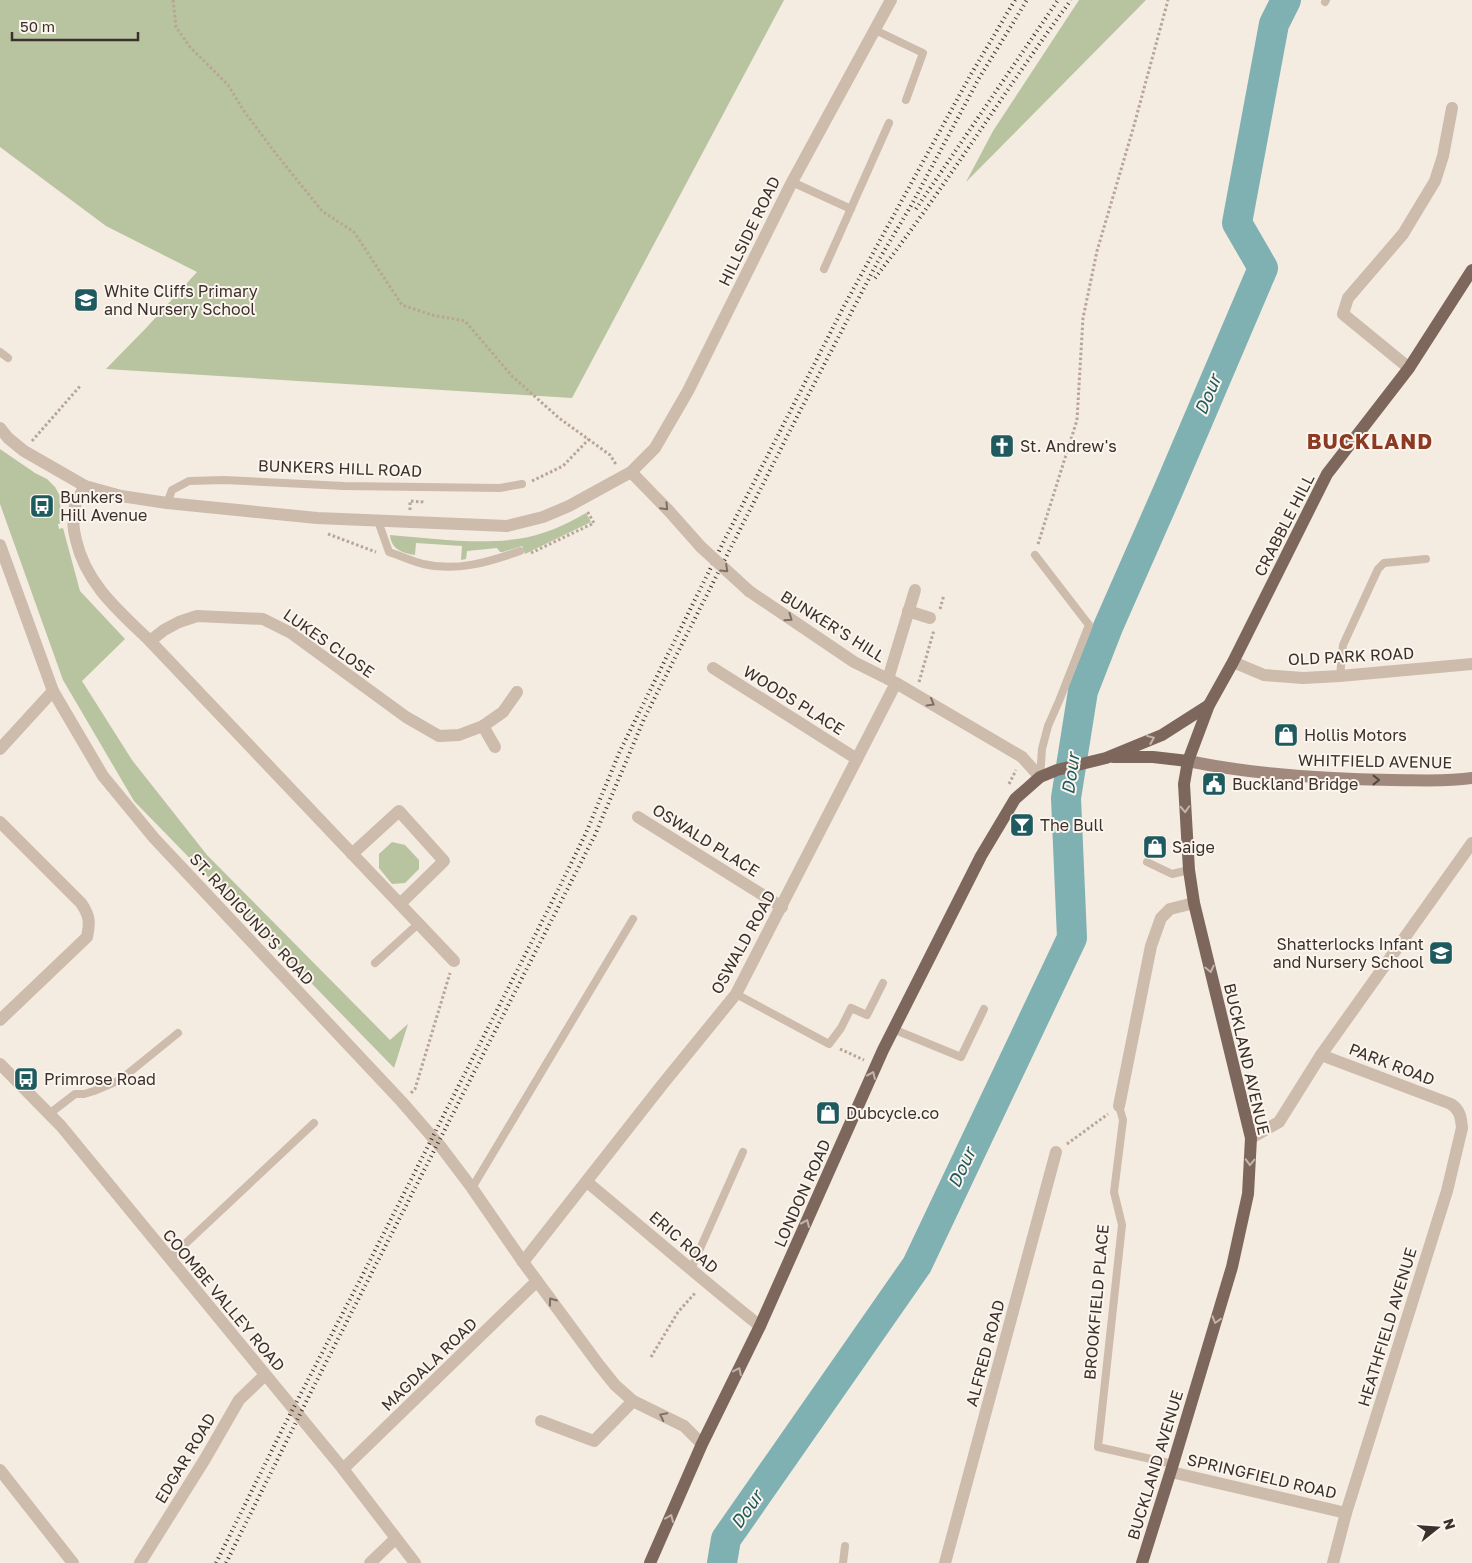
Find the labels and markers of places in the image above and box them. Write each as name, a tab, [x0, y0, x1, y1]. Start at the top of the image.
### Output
place label: White Cliffs Primary and Nursery School	[104, 281, 258, 319]
school or university icon: White Cliffs Primary and Nursery School	[73, 287, 99, 313]
church icon: St. Andrew's	[989, 433, 1015, 459]
place label: St. Andrew's	[1020, 436, 1117, 456]
place label: Bunkers Hill Avenue	[60, 487, 147, 525]
bus stop icon: Bunkers Hill Avenue	[29, 493, 55, 519]
shop icon: Hollis Motors	[1273, 722, 1299, 748]
place label: Hollis Motors	[1304, 725, 1407, 745]
public building icon: Buckland Bridge	[1201, 771, 1227, 797]
place label: Buckland Bridge	[1232, 774, 1358, 794]
bar icon: The Bull	[1009, 812, 1035, 838]
place label: The Bull	[1040, 815, 1104, 835]
shop icon: Saige	[1142, 834, 1168, 860]
place label: Saige	[1172, 837, 1215, 857]
place label: Shatterlocks Infant and Nursery School	[1273, 934, 1424, 972]
school or university icon: Shatterlocks Infant and Nursery School	[1428, 940, 1454, 966]
bus stop icon: Primrose Road	[13, 1066, 39, 1092]
place label: Primrose Road	[44, 1069, 156, 1089]
shop icon: Dubcycle.co	[815, 1100, 841, 1126]
place label: Dubcycle.co	[846, 1103, 939, 1123]

